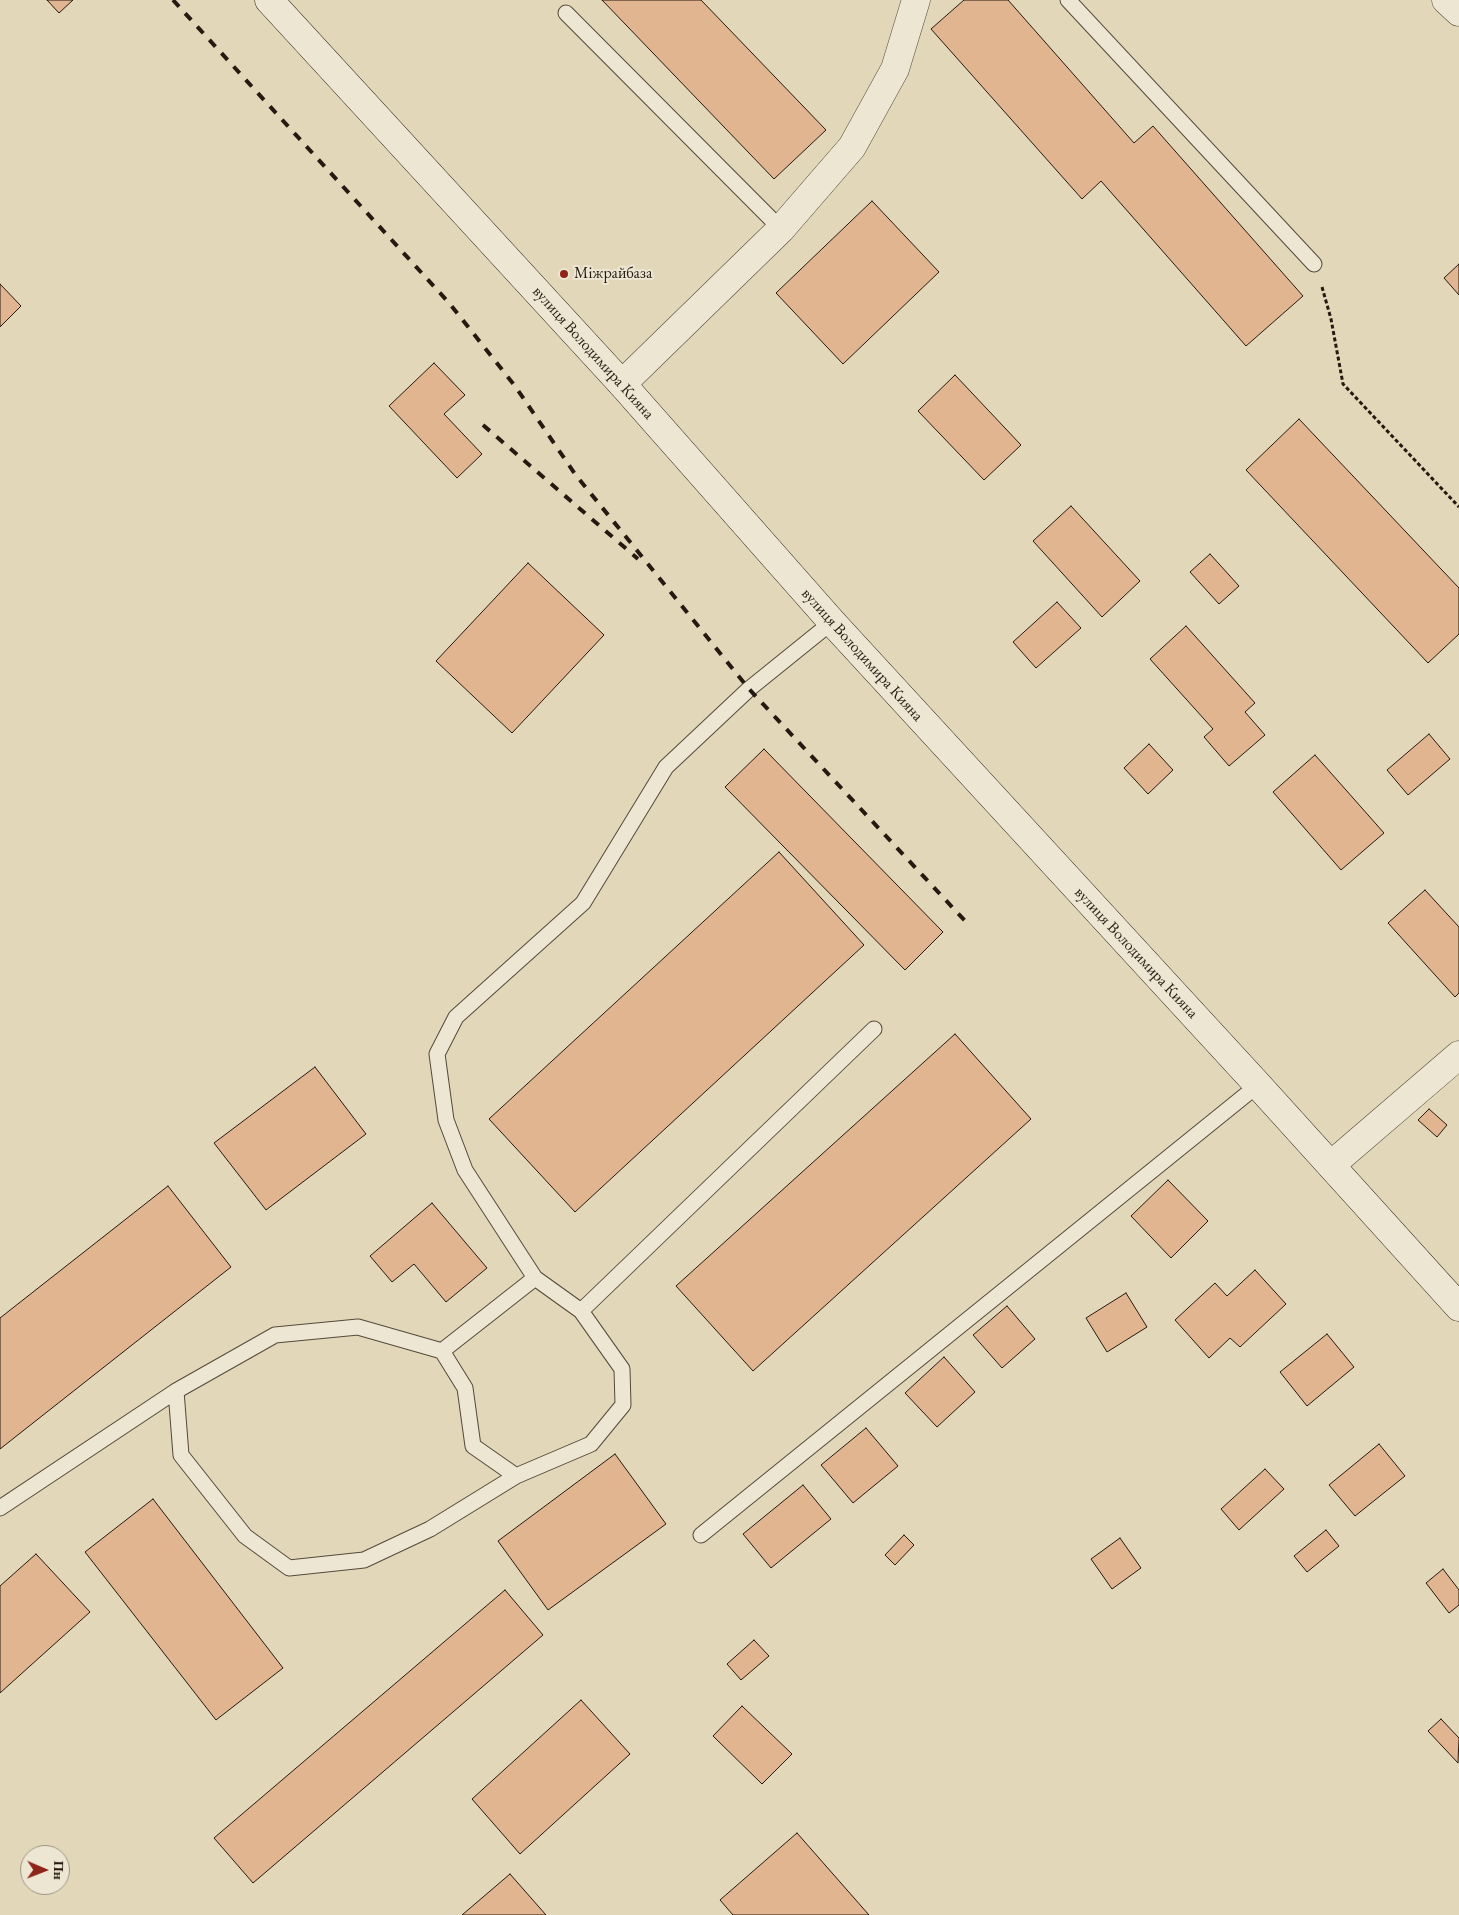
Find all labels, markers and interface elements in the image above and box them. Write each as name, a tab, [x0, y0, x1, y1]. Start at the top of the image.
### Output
place label: Міжрайбаза	[574, 264, 652, 284]
marker: Міжрайбаза	[558, 268, 570, 280]
street label: вулиця Володимира Кияна	[528, 282, 658, 424]
street label: вулиця Володимира Кияна	[797, 584, 927, 726]
street label: вулиця Володимира Кияна	[1070, 883, 1202, 1023]
north arrow	[20, 1845, 70, 1895]
text: Пн	[50, 1861, 68, 1880]

